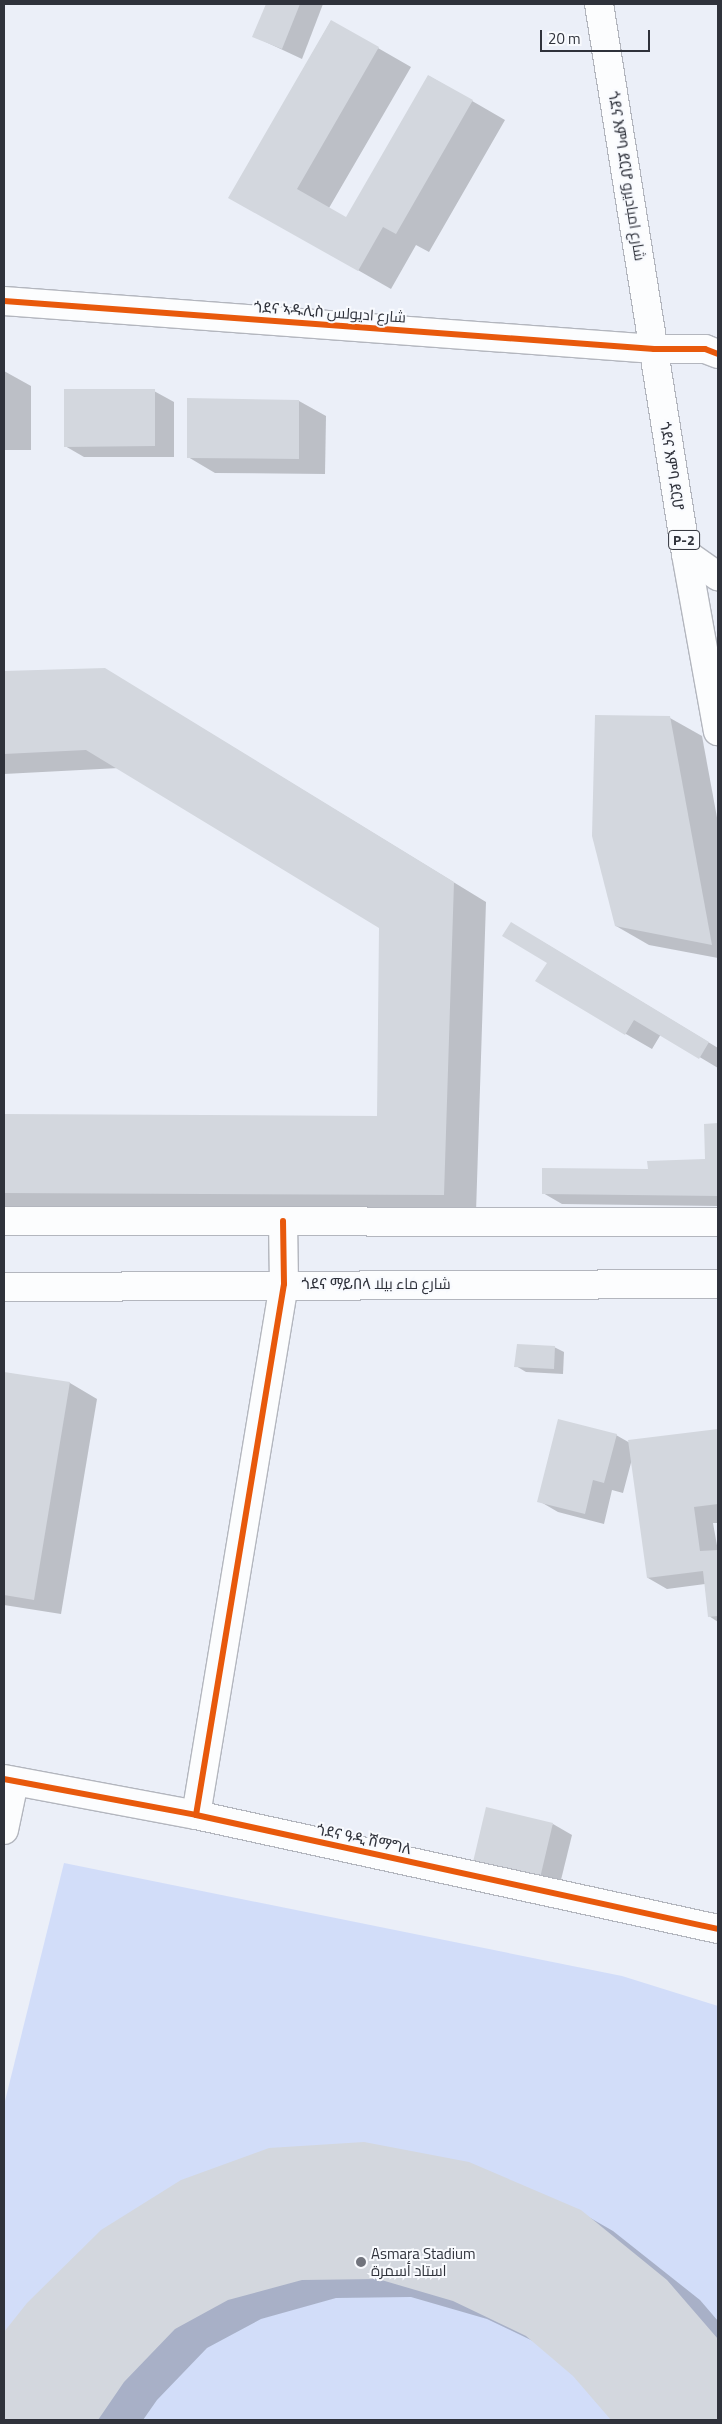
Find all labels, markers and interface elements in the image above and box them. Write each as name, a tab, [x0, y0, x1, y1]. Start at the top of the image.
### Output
scale bar	[542, 20, 652, 52]
text: 20 m	[548, 27, 581, 50]
street label: ጎደና እምባ ደርሆ شارع امباديرو	[605, 90, 649, 262]
street label: ጎደና ኣዱሊስ شارع اديولس	[253, 298, 407, 326]
street label: ጎደና እምባ ደርሆ	[656, 420, 688, 512]
road number: P-2	[668, 528, 700, 552]
street label: ጎደና ማይበላ شارع ماء بيلا	[301, 1275, 451, 1293]
street label: ጎደና ዓዲ ሽማግለ	[315, 1820, 413, 1858]
place label: Asmara Stadium استاد أسمرة	[371, 2244, 475, 2279]
marker: Asmara Stadium استاد أسمرة	[355, 2256, 367, 2268]

